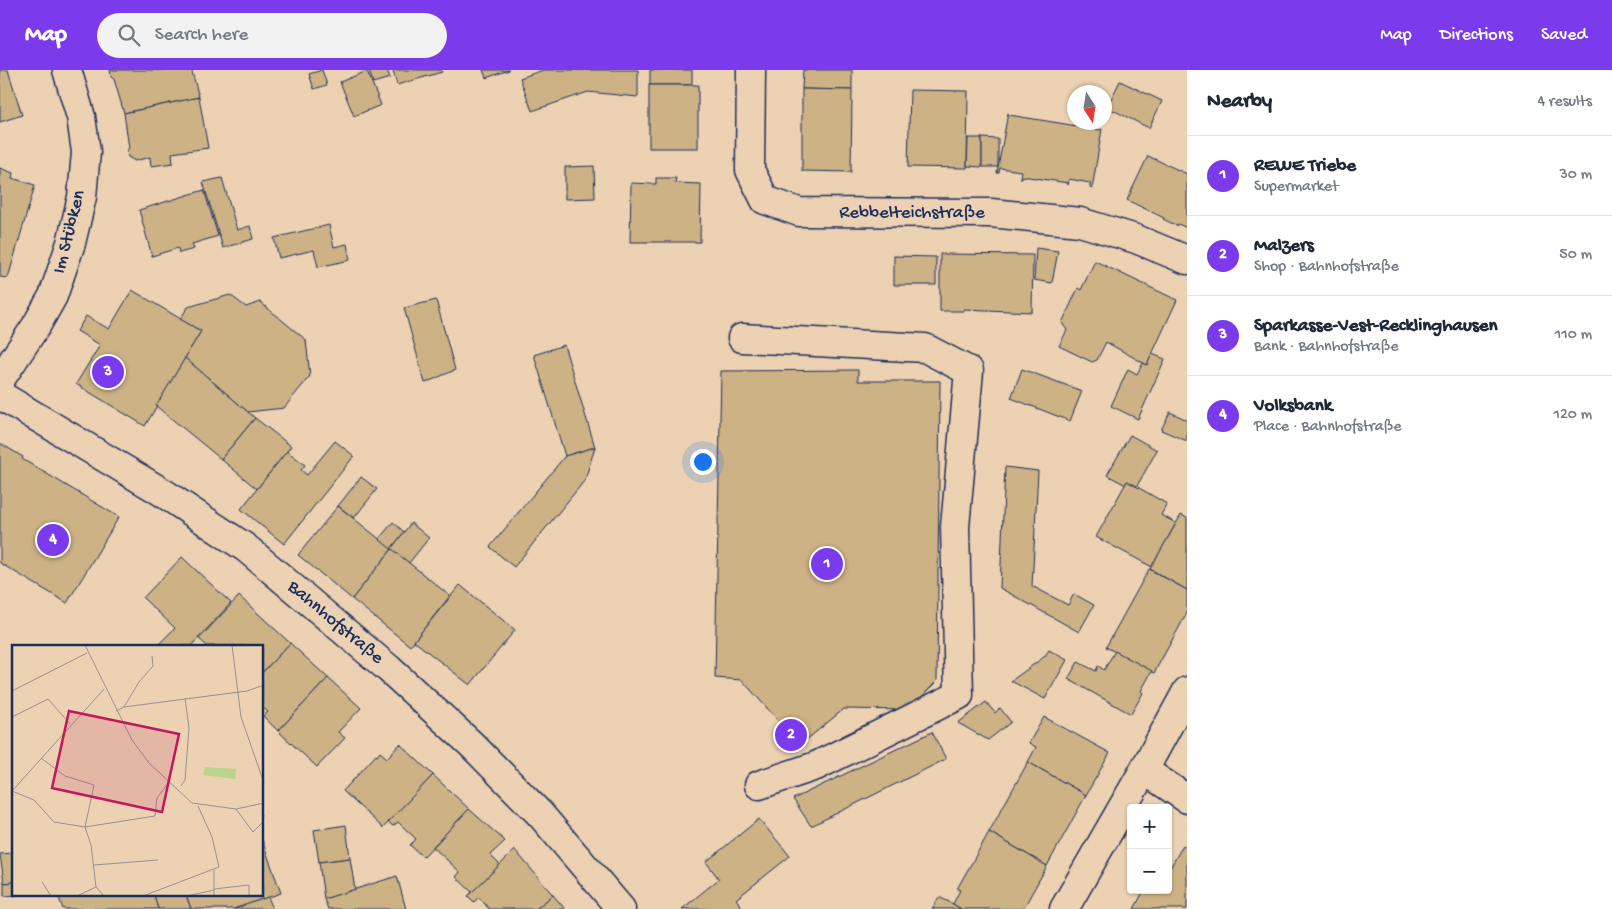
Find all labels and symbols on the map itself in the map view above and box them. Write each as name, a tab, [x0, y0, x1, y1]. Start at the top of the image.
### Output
north arrow	[1067, 85, 1112, 130]
street label: Im Stübken	[49, 188, 91, 276]
street label: Rebbelteichstraße	[839, 202, 985, 225]
pin: 3	[92, 353, 124, 391]
your location	[690, 449, 716, 475]
pin: 4	[37, 521, 69, 559]
pin: 1	[811, 545, 843, 583]
street label: Bahnhofstraße	[281, 575, 388, 670]
inset map	[12, 645, 264, 896]
pin: 2	[775, 716, 807, 754]

